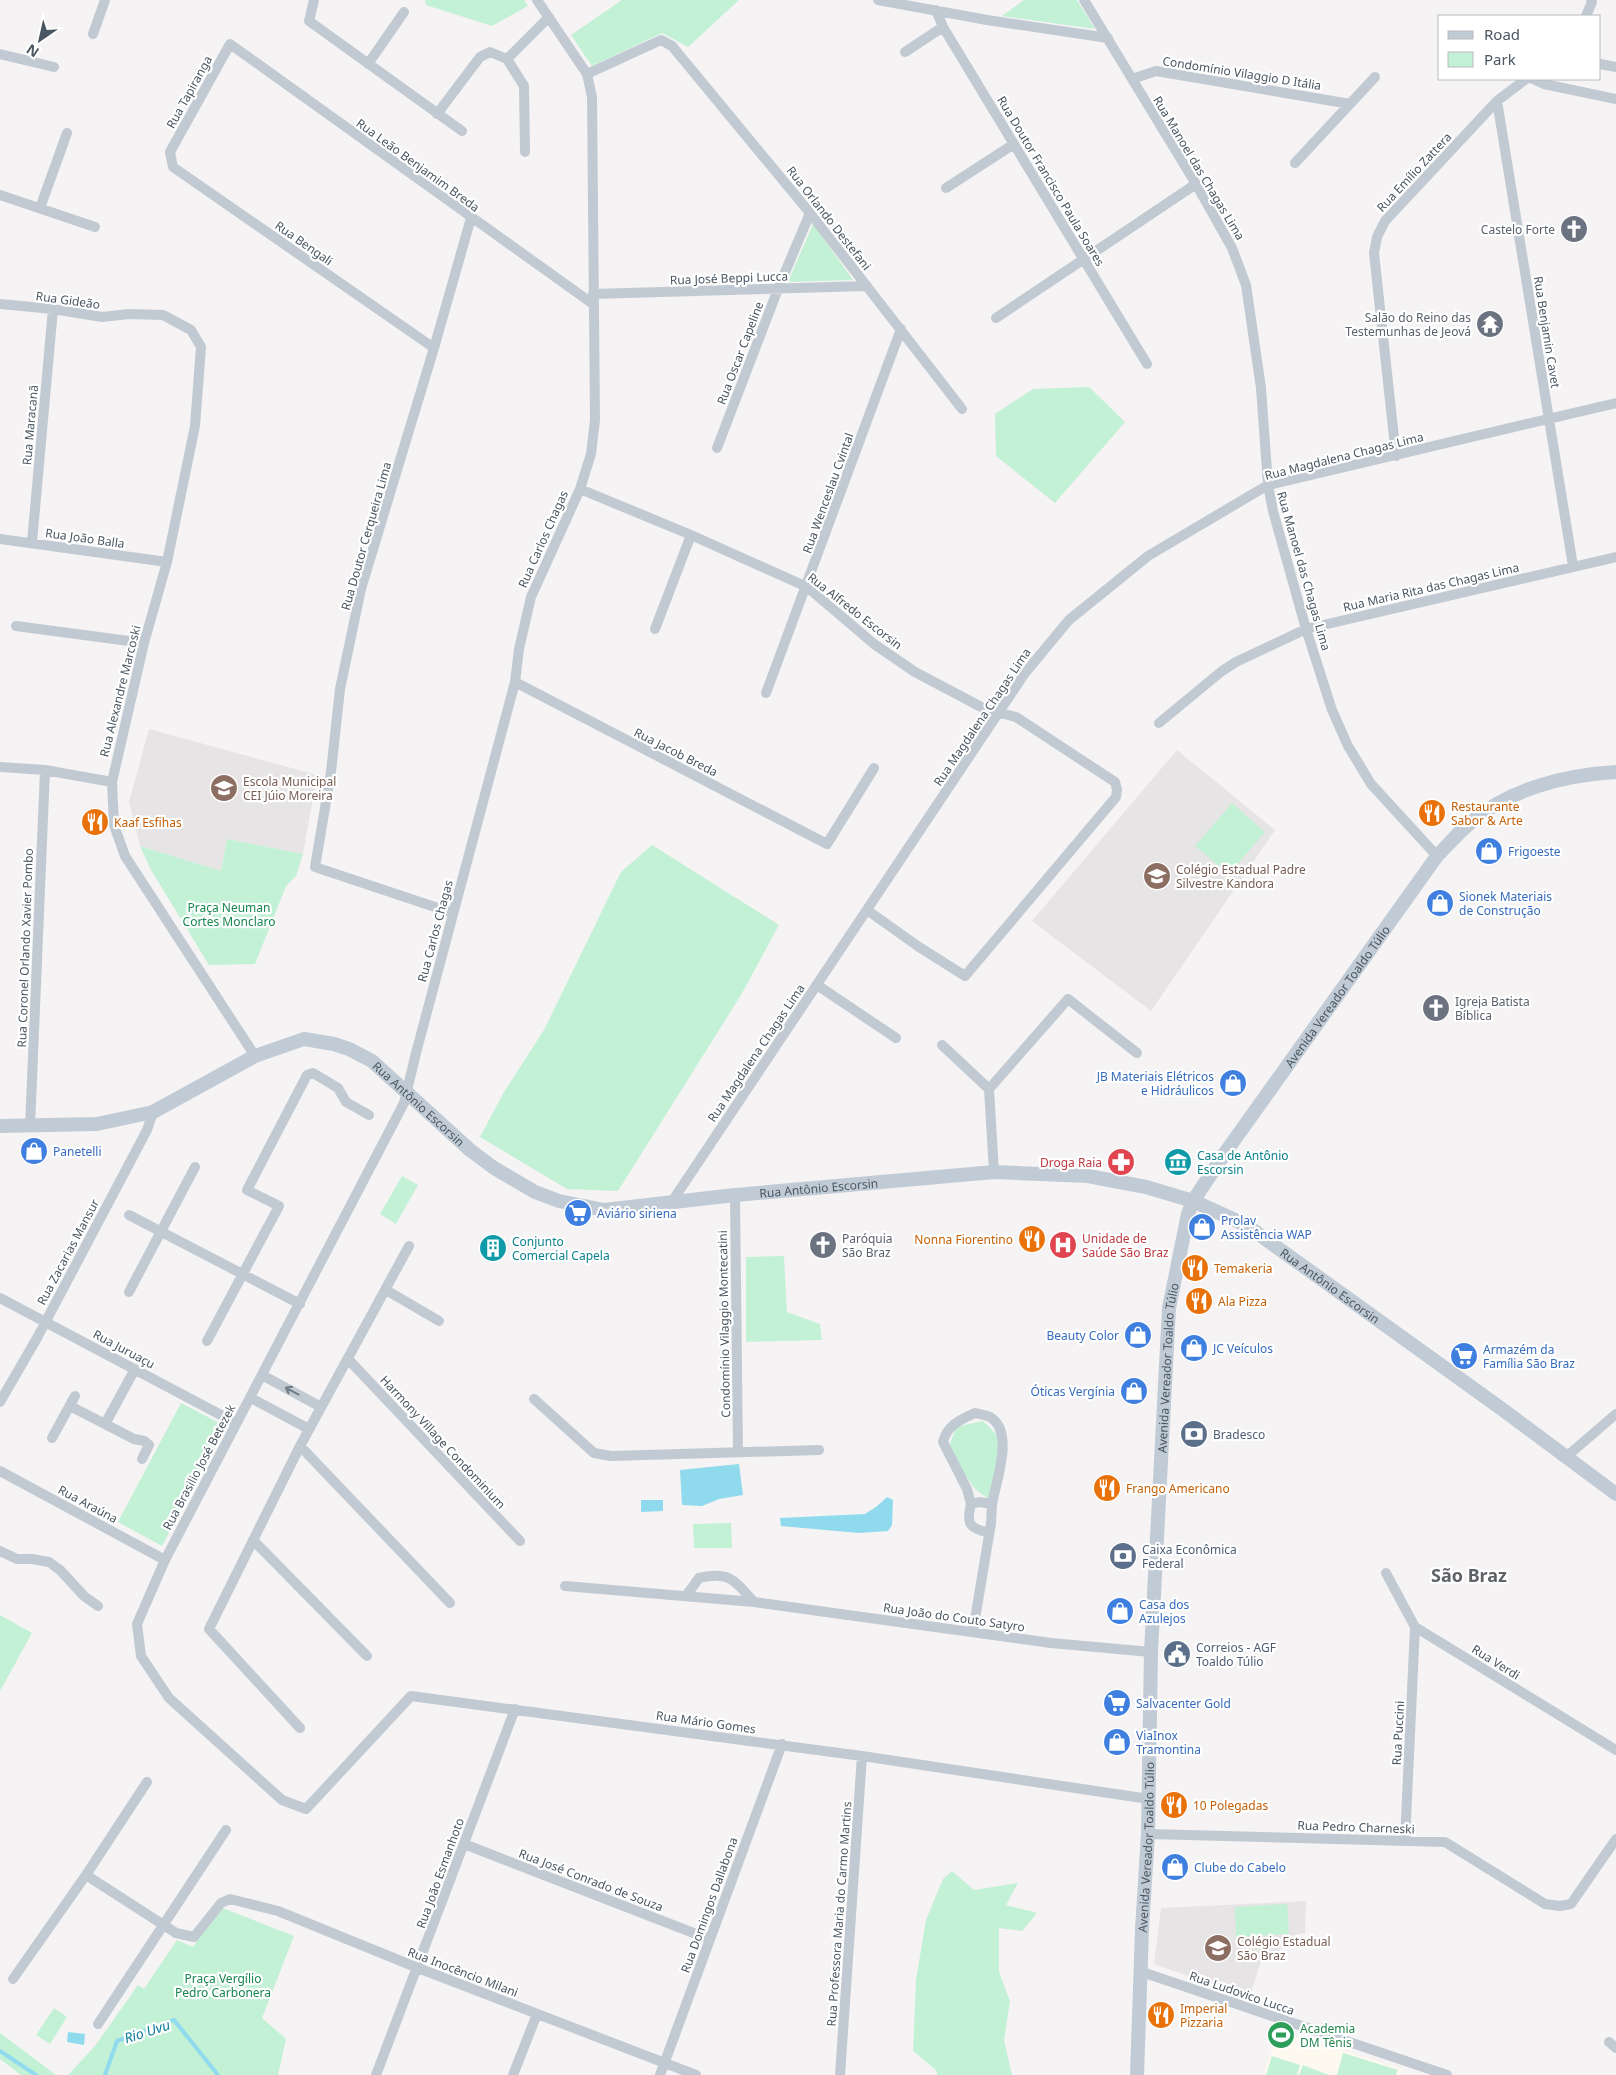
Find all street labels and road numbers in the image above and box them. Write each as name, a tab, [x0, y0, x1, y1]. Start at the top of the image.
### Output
street label: Condomínio Vilaggio D Itália	[1161, 52, 1323, 94]
street label: Rua Tapiranga	[162, 53, 216, 131]
street label: Rua Doutor Francisco Paula Soares	[993, 93, 1109, 270]
street label: Rua Manoel das Chagas Lima	[1149, 93, 1249, 243]
street label: Rua Leão Benjamim Breda	[353, 114, 483, 216]
street label: Rua Emílio Zattera	[1373, 129, 1455, 215]
street label: Rua Orlando Destefani	[783, 162, 875, 274]
street label: Rua Bengali	[272, 217, 336, 269]
street label: Rua José Beppi Lucca	[670, 267, 788, 289]
street label: Rua Benjamin Cavet	[1530, 275, 1564, 390]
street label: Rua Gideão	[35, 287, 101, 313]
street label: Rua Oscar Capeline	[712, 299, 768, 407]
street label: Rua Maracanã	[18, 384, 42, 466]
street label: Rua Magdalena Chagas Lima	[1263, 428, 1425, 484]
street label: Rua Wenceslau Cvintal	[798, 430, 858, 556]
street label: Rua Doutor Cerqueira Lima	[337, 460, 395, 612]
street label: Rua Carlos Chagas	[514, 487, 572, 590]
street label: Rua Manoel das Chagas Lima	[1273, 489, 1335, 653]
street label: Rua João Balla	[44, 524, 126, 552]
street label: Rua Maria Rita das Chagas Lima	[1341, 558, 1521, 616]
street label: Rua Alfredo Escorsin	[804, 569, 906, 653]
street label: Rua Alexandre Marcoski	[95, 623, 145, 759]
street label: Rua Magdalena Chagas Lima	[929, 645, 1035, 789]
street label: Rua Jacob Breda	[631, 724, 721, 780]
street label: Rua Coronel Orlando Xavier Pombo	[13, 848, 37, 1048]
street label: Rua Carlos Chagas	[413, 878, 457, 984]
street label: Avenida Vereador Toaldo Túlio	[1280, 922, 1393, 1071]
street label: Rua Magdalena Chagas Lima	[703, 981, 809, 1125]
street label: Rua Antônio Escorsin	[369, 1057, 469, 1150]
street label: Rua Antônio Escorsin	[759, 1174, 879, 1201]
street label: Rua Zacarias Mansur	[33, 1196, 103, 1308]
street label: Condomínio Vilaggio Montecatini	[714, 1230, 734, 1418]
street label: Rua Antônio Escorsin	[1277, 1244, 1383, 1327]
street label: Avenida Vereador Toaldo Túlio	[1153, 1281, 1182, 1453]
street label: Rua Juruaçu	[90, 1326, 158, 1372]
street label: Harmony Village Condominium	[377, 1372, 509, 1512]
street label: Rua Brasilio José Betezek	[159, 1401, 240, 1533]
street label: Rua Araúna	[55, 1481, 121, 1527]
street label: Rua João do Couto Satyro	[882, 1599, 1026, 1635]
street label: Rua Verdi	[1469, 1641, 1523, 1683]
street label: Rua Puccini	[1388, 1700, 1408, 1766]
street label: Rua Mário Gomes	[655, 1707, 757, 1737]
street label: Avenida Vereador Toaldo Túlio	[1133, 1762, 1158, 1933]
street label: Rua Professora Maria do Carmo Martins	[823, 1801, 855, 2027]
street label: Rua João Esmanhoto	[412, 1815, 468, 1931]
street label: Rua Pedro Charneski	[1297, 1816, 1415, 1838]
street label: Rua Domingos Dallabona	[677, 1835, 741, 1975]
street label: Rua José Conrado de Souza	[516, 1845, 666, 1915]
street label: Rua Inocêncio Milani	[405, 1943, 521, 2001]
street label: Rua Ludovico Lucca	[1187, 1967, 1297, 2019]

